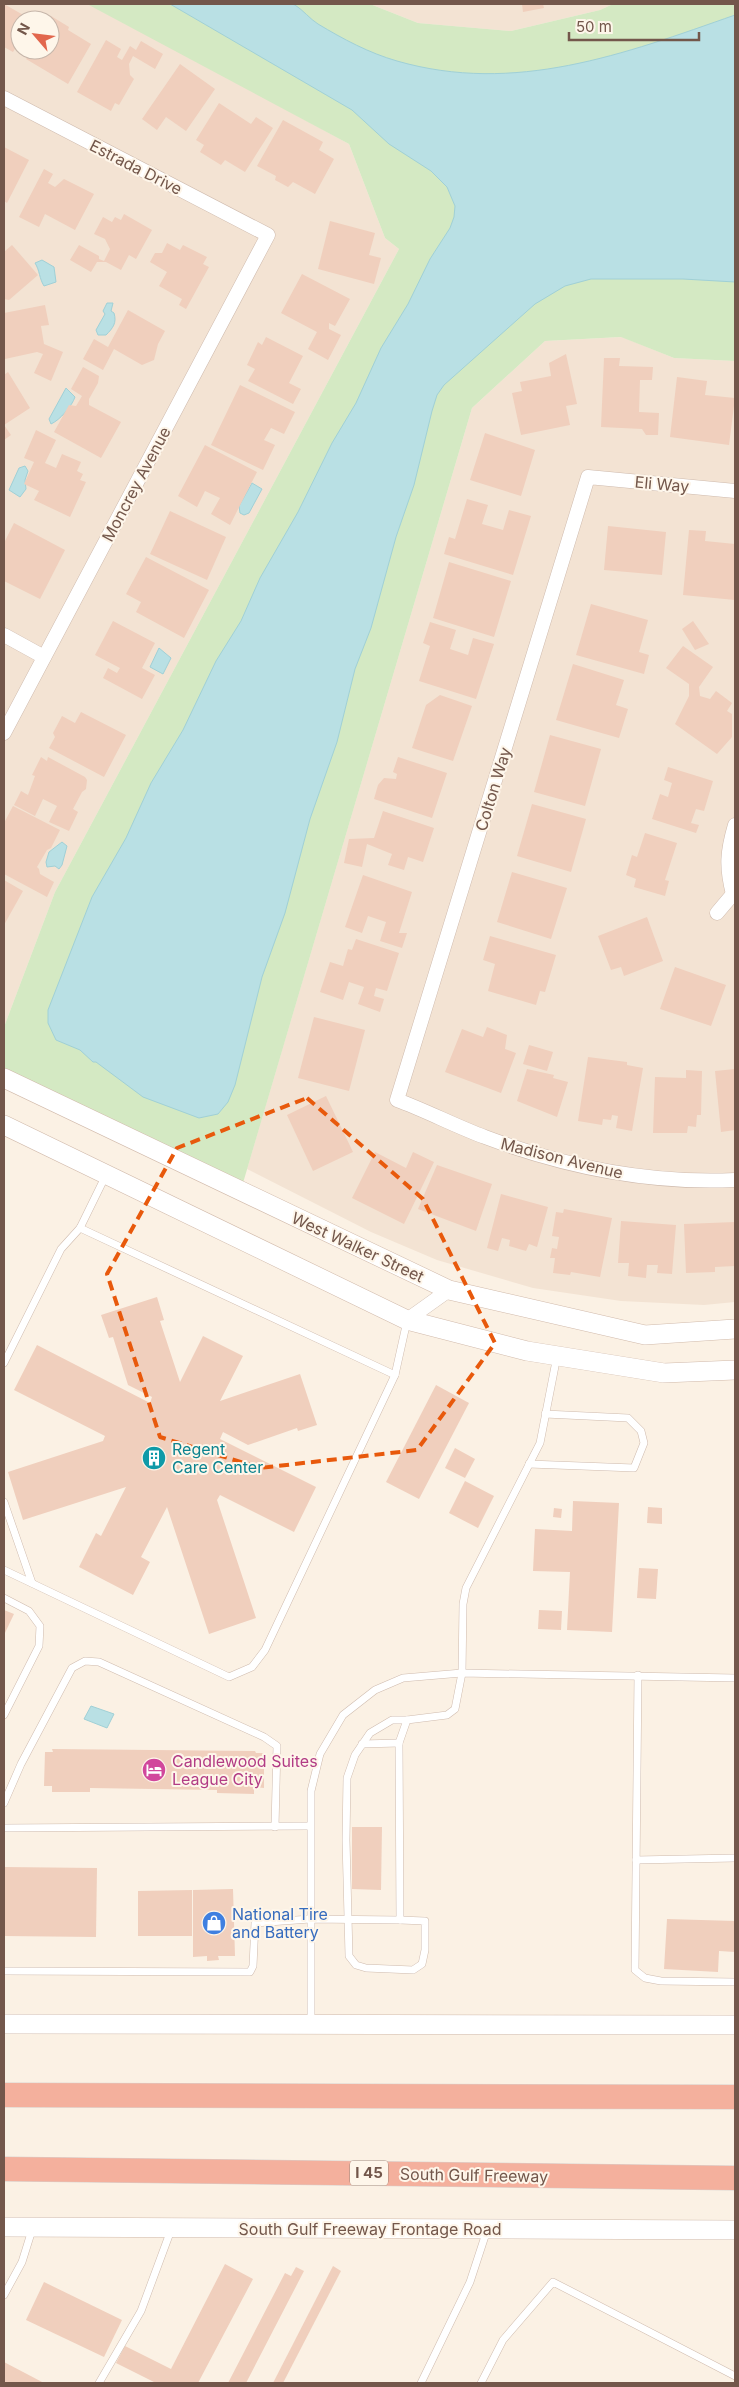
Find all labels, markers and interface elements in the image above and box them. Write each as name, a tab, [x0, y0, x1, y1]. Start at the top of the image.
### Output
north arrow	[10, 10, 60, 60]
scale bar	[569, 10, 699, 42]
text: 50 m	[576, 17, 612, 36]
text: N	[13, 20, 33, 37]
street label: Estrada Drive	[86, 135, 186, 199]
street label: Moncrey Avenue	[97, 423, 175, 545]
street label: Eli Way	[634, 472, 690, 496]
street label: Colton Way	[471, 745, 515, 833]
street label: Madison Avenue	[499, 1133, 625, 1183]
street label: West Walker Street	[289, 1208, 427, 1286]
place label: Regent Care Center	[172, 1439, 263, 1477]
building icon: Regent Care Center	[141, 1445, 167, 1471]
place label: Candlewood Suites League City	[172, 1751, 318, 1789]
hotel icon: Candlewood Suites League City	[141, 1757, 167, 1783]
place label: National Tire and Battery	[232, 1904, 328, 1942]
shop icon: National Tire and Battery	[201, 1910, 227, 1936]
road number: I 45	[350, 2160, 388, 2186]
street label: South Gulf Freeway	[400, 2164, 548, 2186]
street label: South Gulf Freeway Frontage Road	[239, 2219, 501, 2239]

